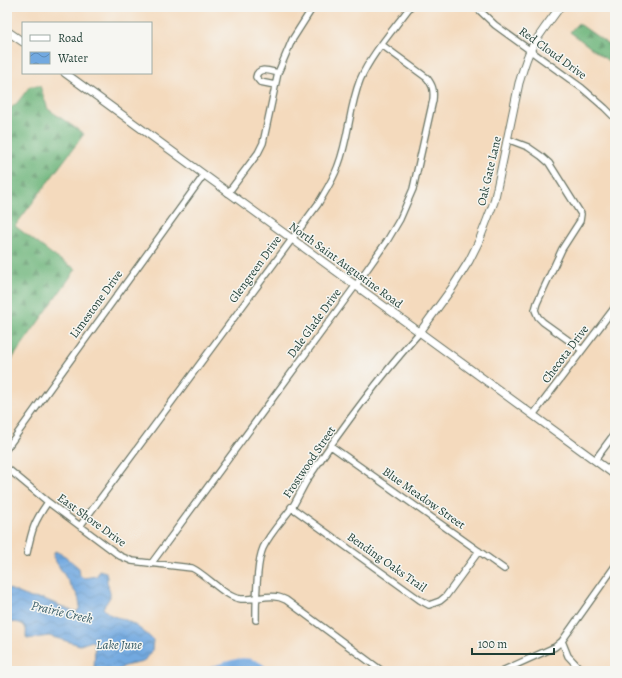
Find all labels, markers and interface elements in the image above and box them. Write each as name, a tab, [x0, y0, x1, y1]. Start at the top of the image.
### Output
legend	[22, 22, 152, 74]
street label: Red Cloud Drive	[516, 23, 590, 83]
text: Road	[58, 30, 84, 46]
text: Water	[57, 50, 88, 66]
street label: Oak Gate Lane	[473, 135, 505, 207]
street label: North Saint Augustine Road	[286, 218, 407, 312]
street label: Glengreen Drive	[225, 232, 285, 306]
street label: Limestone Drive	[66, 267, 126, 341]
street label: Dale Glade Drive	[283, 285, 345, 361]
street label: Checota Drive	[538, 322, 592, 386]
street label: Frostwood Street	[279, 423, 339, 501]
street label: Blue Meadow Street	[379, 463, 469, 533]
street label: East Shore Drive	[54, 490, 130, 550]
street label: Bending Oaks Trail	[344, 529, 430, 595]
water label: Prairie Creek	[30, 597, 94, 627]
scale bar	[472, 630, 554, 656]
water label: Lake June	[96, 636, 142, 653]
text: 100 m	[478, 636, 507, 652]

